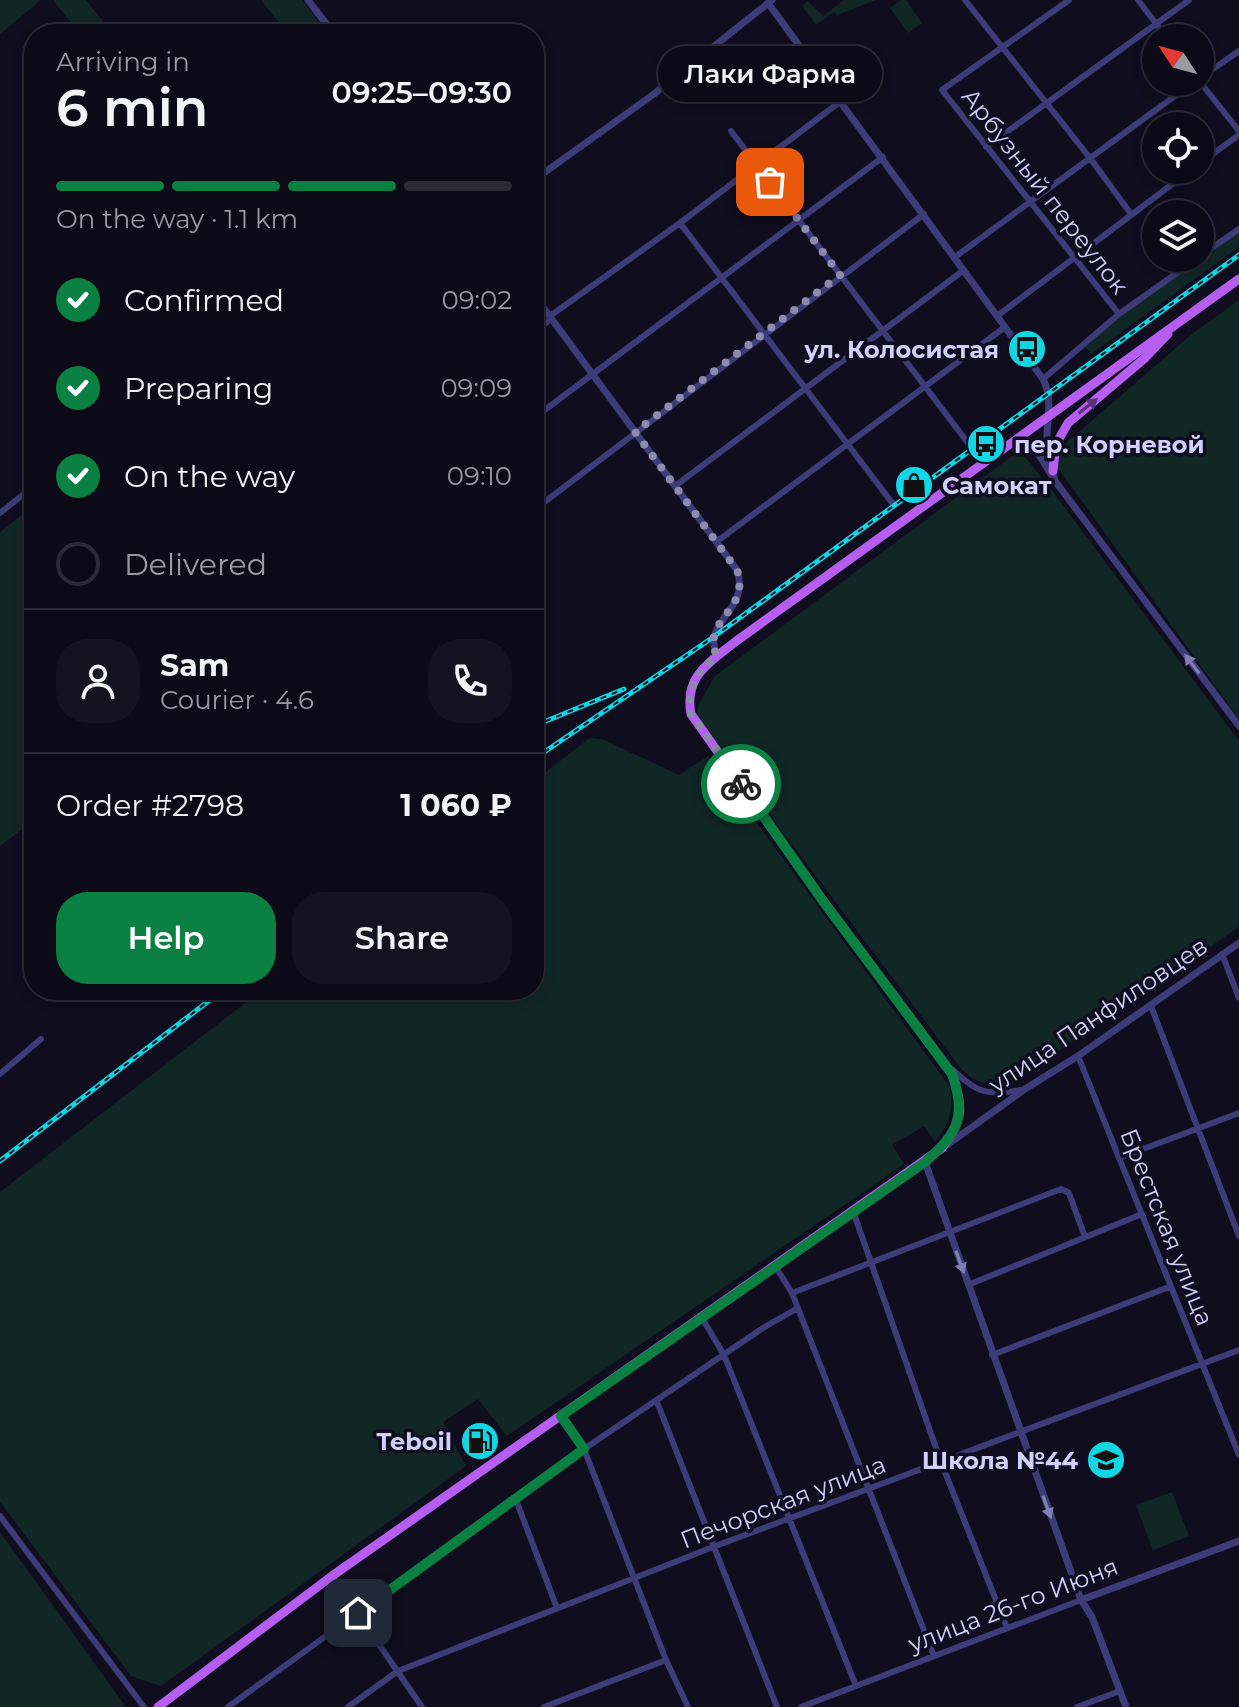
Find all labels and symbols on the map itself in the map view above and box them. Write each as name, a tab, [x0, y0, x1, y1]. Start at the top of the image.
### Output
north arrow	[1142, 24, 1214, 96]
callout: Лаки Фарма	[658, 46, 882, 102]
street label: Арбузный переулок	[956, 82, 1134, 300]
pin	[736, 148, 804, 216]
bus stop icon: ул. Колосистая	[1006, 328, 1048, 370]
place label: ул. Колосистая	[803, 335, 999, 364]
one-way arrow	[1078, 399, 1098, 415]
bus stop icon: пер. Корневой	[965, 423, 1007, 465]
place label: пер. Корневой	[1014, 430, 1204, 459]
shop icon: Самокат	[893, 464, 935, 506]
place label: Самокат	[942, 471, 1052, 500]
one-way arrow	[1184, 654, 1200, 674]
courier	[701, 744, 781, 824]
street label: улица Панфиловцев	[982, 931, 1213, 1100]
street label: Брестская улица	[1114, 1124, 1220, 1330]
one-way arrow	[954, 1250, 966, 1274]
fuel station icon: Teboil	[459, 1420, 501, 1462]
place label: Teboil	[377, 1427, 452, 1456]
school or university icon: Школа №44	[1085, 1439, 1127, 1481]
place label: Школа №44	[922, 1446, 1078, 1475]
street label: Печорская улица	[676, 1449, 890, 1555]
one-way arrow	[1041, 1495, 1054, 1519]
street label: улица 26-го Июня	[903, 1552, 1122, 1659]
pin	[324, 1579, 392, 1647]

